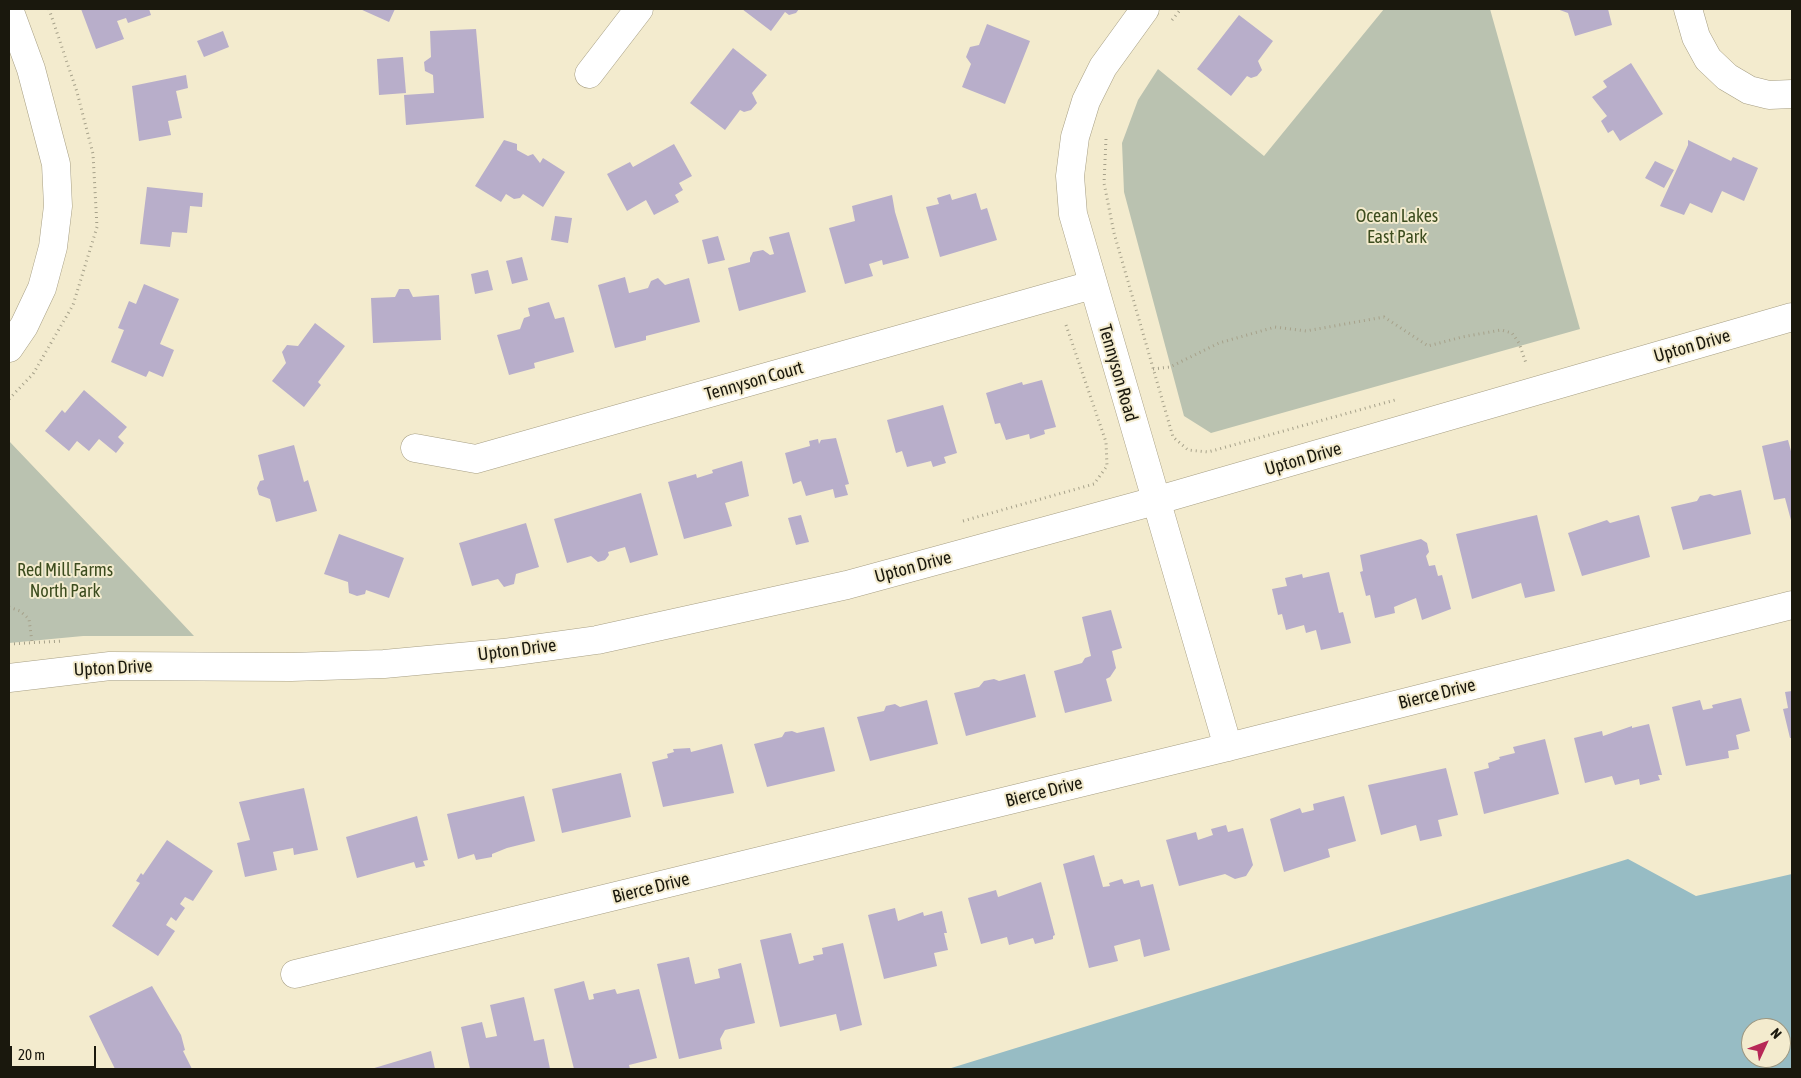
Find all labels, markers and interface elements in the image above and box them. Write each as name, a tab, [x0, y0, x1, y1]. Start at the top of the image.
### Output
park label: Ocean Lakes East Park	[1356, 205, 1438, 248]
street label: Tennyson Road	[1094, 322, 1142, 424]
street label: Upton Drive	[1651, 325, 1733, 367]
street label: Tennyson Court	[702, 357, 806, 405]
street label: Upton Drive	[1262, 438, 1344, 480]
street label: Upton Drive	[872, 546, 954, 588]
park label: Red Mill Farms North Park	[17, 559, 113, 602]
street label: Upton Drive	[477, 634, 557, 666]
street label: Upton Drive	[73, 655, 153, 681]
street label: Bierce Drive	[1396, 674, 1478, 714]
street label: Bierce Drive	[1003, 772, 1085, 812]
street label: Bierce Drive	[610, 868, 692, 908]
north arrow	[1741, 1018, 1791, 1068]
text: N	[1768, 1025, 1785, 1042]
scale bar	[12, 1036, 99, 1068]
text: 20 m	[18, 1046, 45, 1063]

